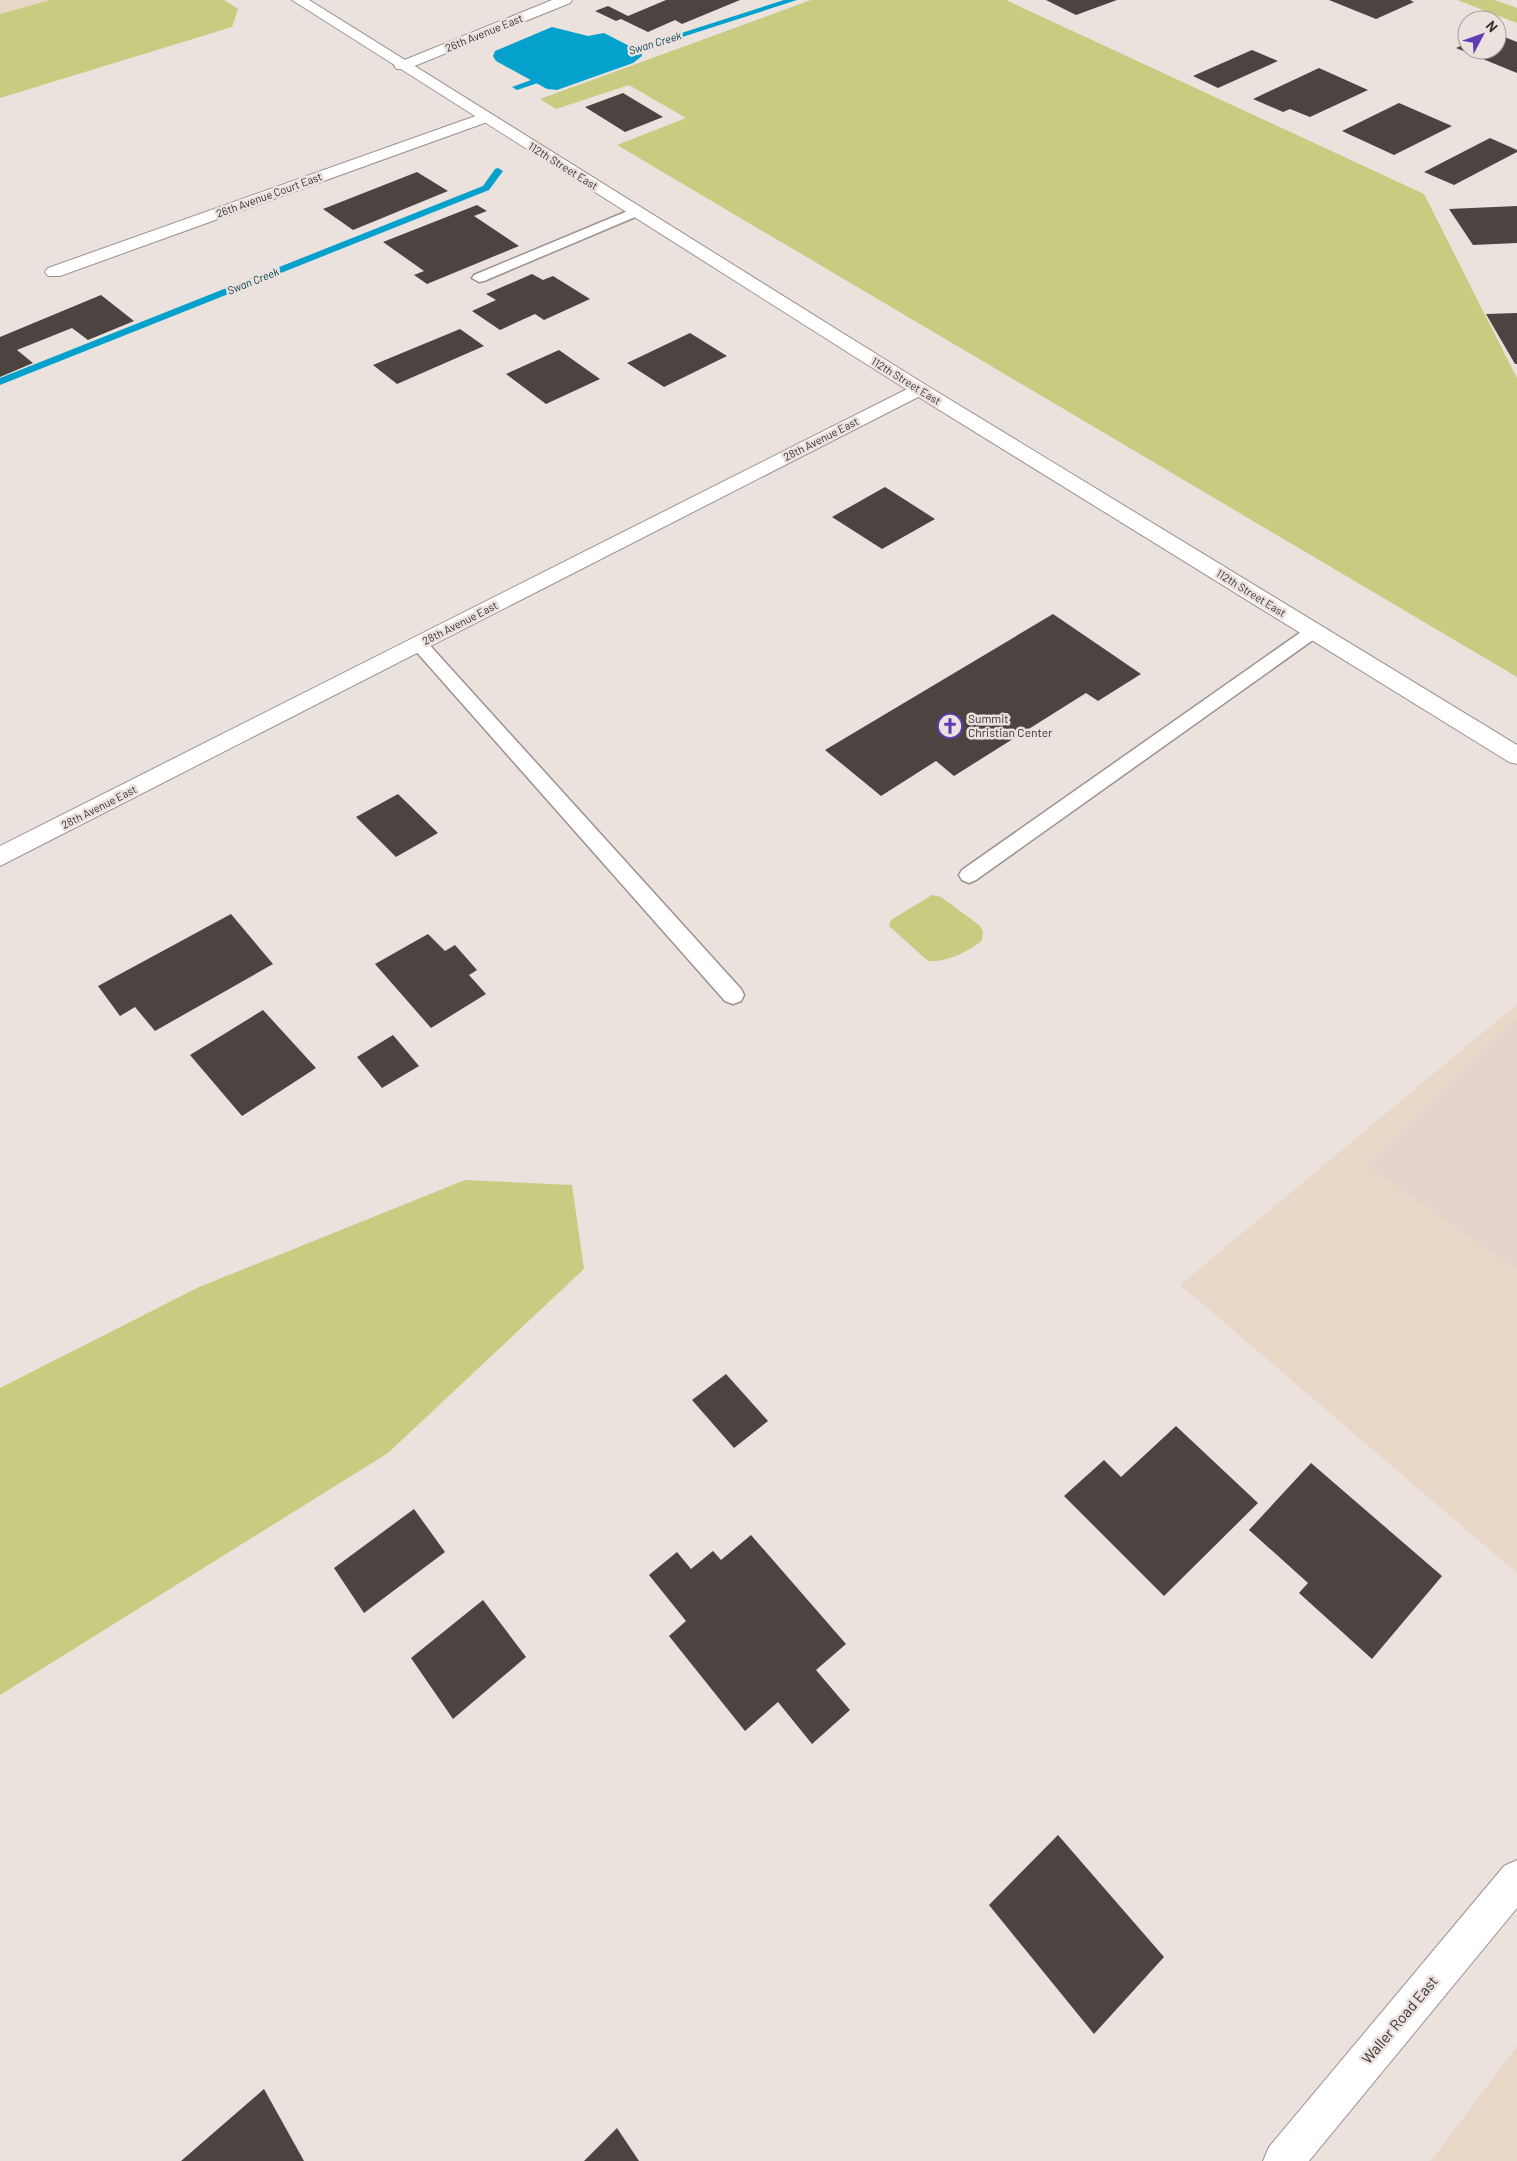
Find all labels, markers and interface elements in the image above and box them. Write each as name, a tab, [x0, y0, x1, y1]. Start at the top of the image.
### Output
north arrow	[1457, 10, 1507, 60]
street label: 26th Avenue East	[443, 11, 524, 54]
text: N	[1483, 17, 1502, 35]
water label: Swan Creek	[627, 28, 683, 57]
street label: 112th Street East	[526, 139, 600, 192]
street label: 26th Avenue Court East	[214, 169, 323, 220]
water label: Swan Creek	[225, 264, 281, 297]
street label: 112th Street East	[869, 354, 943, 407]
street label: 28th Avenue East	[781, 414, 860, 463]
street label: 112th Street East	[1214, 566, 1288, 619]
street label: 28th Avenue East	[420, 598, 499, 647]
place label: Summit Christian Center	[968, 711, 1053, 739]
church icon: Summit Christian Center	[937, 713, 963, 739]
street label: 28th Avenue East	[59, 782, 138, 831]
street label: Waller Road East	[1357, 1972, 1441, 2067]

